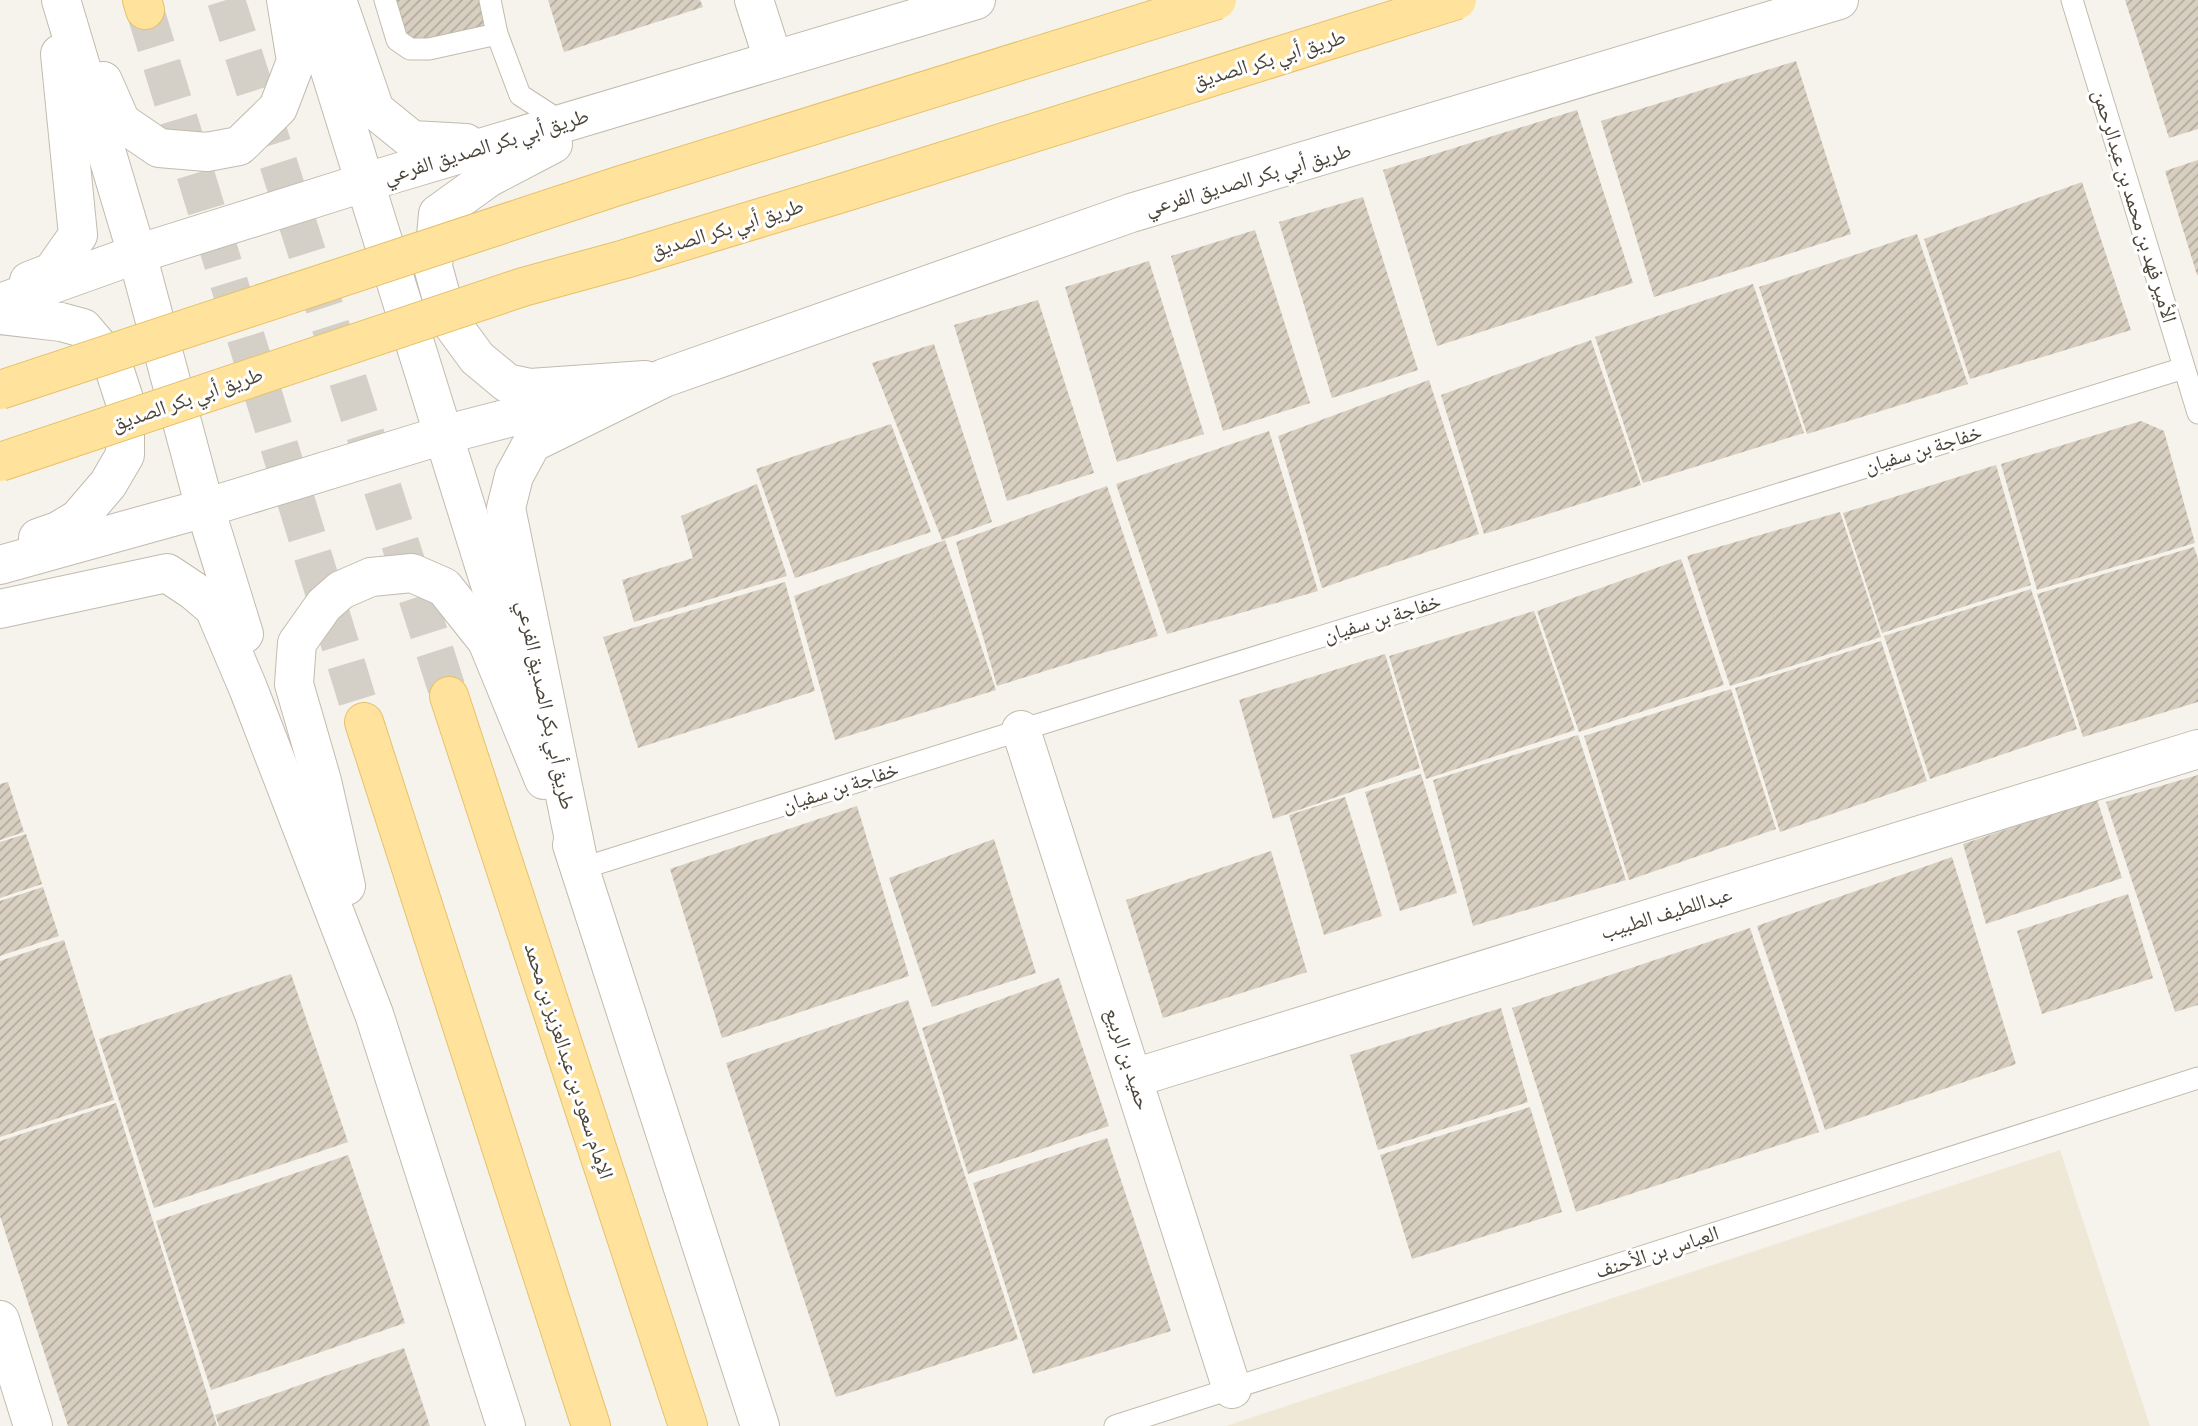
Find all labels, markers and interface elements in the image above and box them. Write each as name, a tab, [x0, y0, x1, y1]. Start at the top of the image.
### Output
street label: طريق أبي بكر الصديق	[1189, 24, 1350, 98]
street label: الأمير فهد بن محمد بن عبدالرحمن	[2087, 87, 2180, 326]
street label: طريق أبي بكر الصديق الفرعي	[380, 103, 593, 193]
street label: طريق أبي بكر الصديق الفرعي	[1142, 137, 1355, 224]
street label: طريق أبي بكر الصديق	[647, 193, 808, 267]
street label: طريق أبي بكر الصديق	[108, 361, 267, 440]
street label: خفاجة بن سفيان	[1862, 422, 1985, 479]
street label: خفاجة بن سفيان	[1321, 591, 1444, 648]
street label: طريق أبي بكر الصديق الفرعي	[508, 598, 581, 813]
street label: خفاجة بن سفيان	[779, 759, 902, 818]
street label: عبداللطيف الطبيب	[1598, 883, 1735, 944]
street label: الإمام سعود بن عبدالعزيز بن محمد	[518, 941, 617, 1183]
street label: حميد بن الربيع	[1099, 1006, 1154, 1113]
street label: العباس بن الأحنف	[1593, 1222, 1722, 1284]

